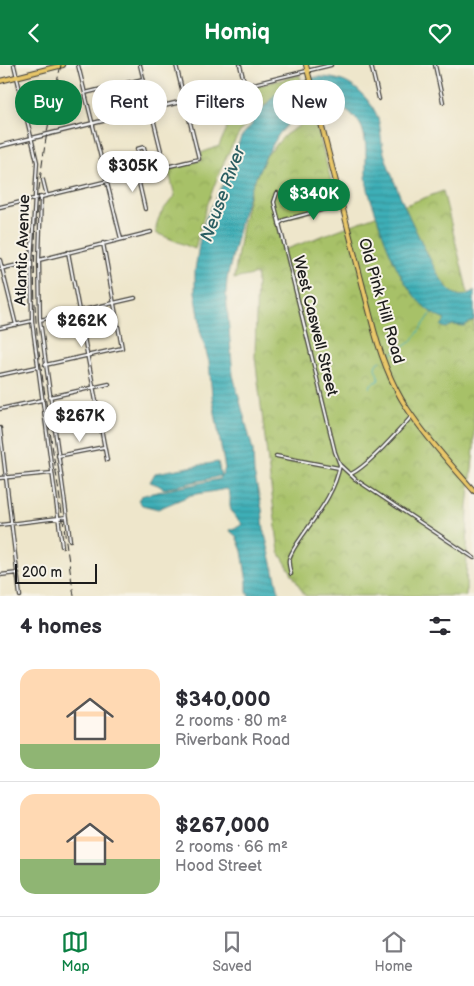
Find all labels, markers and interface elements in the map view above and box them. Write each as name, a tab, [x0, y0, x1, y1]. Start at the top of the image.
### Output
icon: back	[20, 19, 48, 47]
text: Homiq	[204, 19, 270, 46]
icon: heart	[426, 19, 454, 47]
chip: Buy	[15, 80, 82, 125]
chip: Rent	[92, 80, 167, 125]
chip: Filters	[177, 80, 263, 125]
chip: New	[273, 80, 345, 125]
water label: Neuse River	[196, 142, 250, 245]
pin: $305K	[98, 151, 168, 193]
text: $305K	[108, 157, 158, 176]
pin: $340K	[279, 179, 349, 221]
text: $340K	[289, 185, 339, 204]
street label: Atlantic Avenue	[12, 193, 34, 306]
street label: Old Pink Hill Road	[354, 236, 408, 366]
street label: West Caswell Street	[288, 254, 342, 398]
pin: $262K	[47, 305, 117, 348]
text: $262K	[57, 312, 107, 331]
pin: $267K	[45, 401, 115, 443]
text: $267K	[55, 407, 105, 426]
scale bar	[15, 561, 98, 584]
text: 200 m	[22, 564, 62, 581]
icon: filters	[426, 612, 454, 640]
text: 4 homes	[20, 614, 102, 639]
text: $340,000	[175, 687, 270, 712]
icon: home	[60, 689, 120, 749]
text: 2 rooms · 80 m²	[175, 712, 287, 731]
text: Riverbank Road	[175, 731, 290, 750]
text: $267,000	[175, 813, 270, 838]
icon: home	[60, 814, 120, 874]
text: 2 rooms · 66 m²	[175, 838, 288, 857]
text: Hood Street	[175, 857, 262, 876]
tab: Map	[61, 928, 90, 975]
tab: Saved	[212, 928, 252, 975]
tab: Home	[375, 928, 413, 975]

